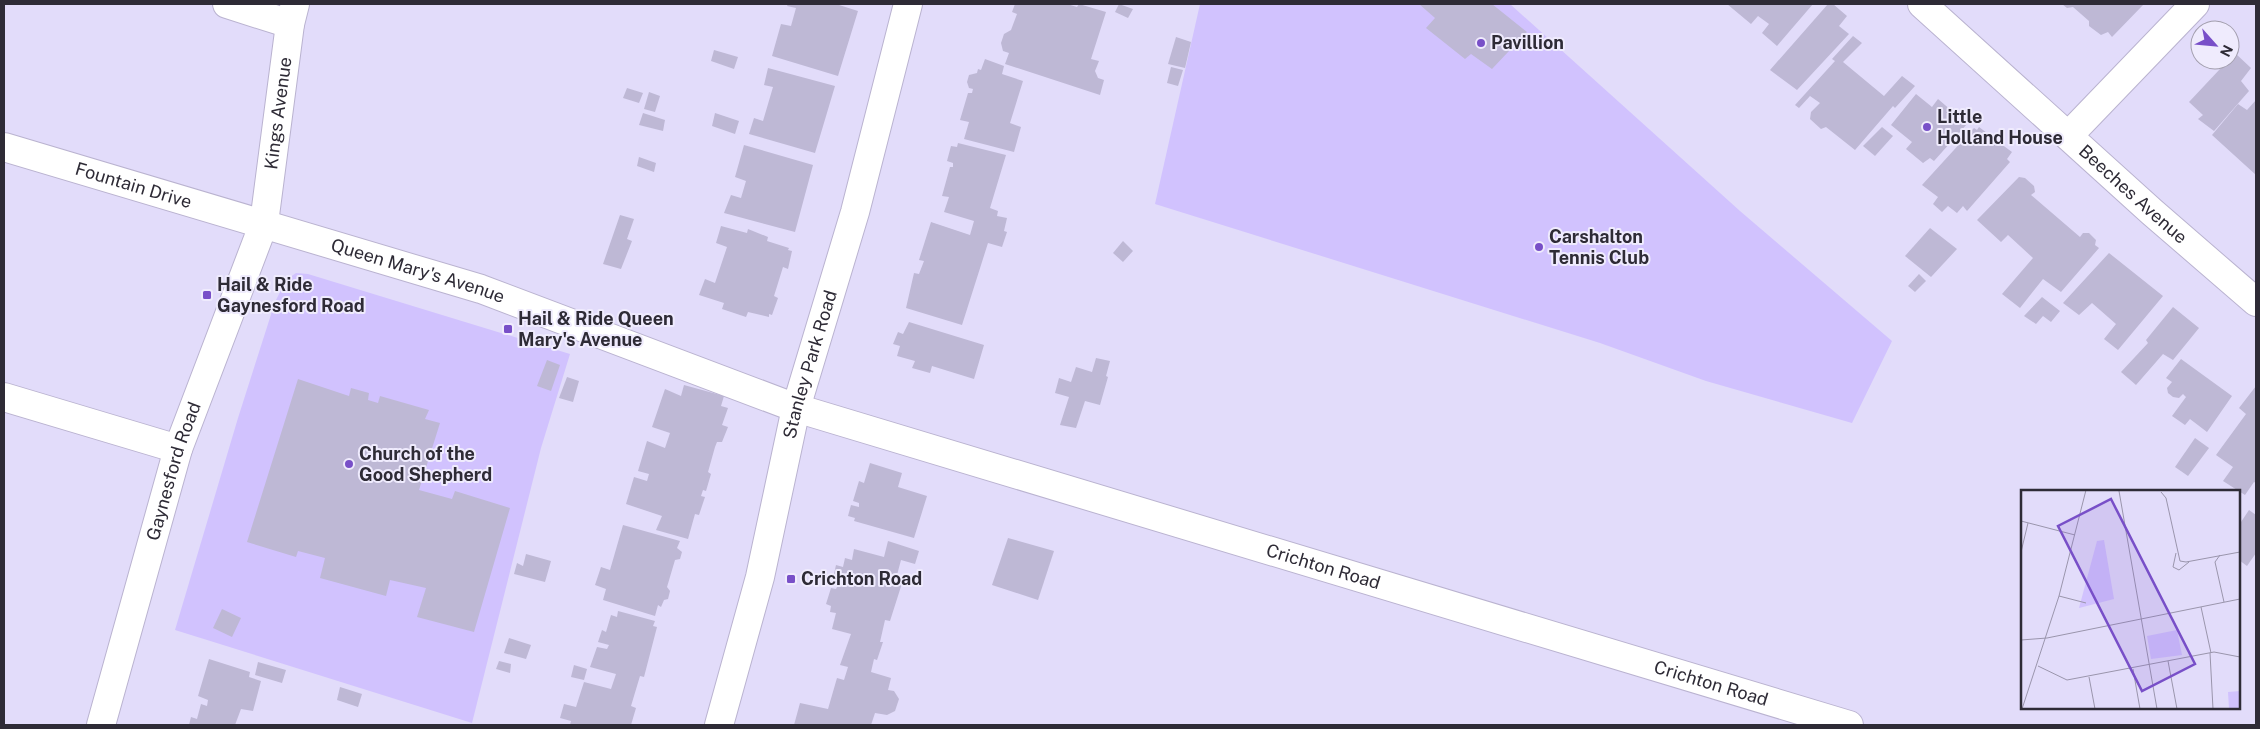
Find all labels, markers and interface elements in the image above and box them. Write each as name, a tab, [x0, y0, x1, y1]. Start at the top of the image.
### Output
north arrow	[2190, 20, 2240, 70]
place label: Pavillion	[1491, 32, 1564, 53]
marker: Pavillion	[1475, 37, 1487, 49]
text: N	[2217, 42, 2236, 59]
street label: Kings Avenue	[260, 56, 296, 171]
place label: Little Holland House	[1937, 106, 2063, 148]
marker: Little Holland House	[1921, 121, 1933, 133]
street label: Beeches Avenue	[2075, 140, 2192, 248]
street label: Fountain Drive	[73, 158, 194, 212]
place label: Carshalton Tennis Club	[1549, 226, 1649, 268]
street label: Queen Mary's Avenue	[329, 234, 508, 307]
marker: Carshalton Tennis Club	[1533, 241, 1545, 253]
place label: Hail & Ride Gaynesford Road	[217, 274, 365, 316]
street label: Stanley Park Road	[779, 288, 841, 441]
marker: Hail & Ride Gaynesford Road	[201, 289, 213, 301]
place label: Hail & Ride Queen Mary's Avenue	[518, 308, 674, 350]
marker: Hail & Ride Queen Mary's Avenue	[502, 323, 514, 335]
street label: Gaynesford Road	[142, 399, 205, 543]
place label: Church of the Good Shepherd	[359, 443, 492, 485]
marker: Church of the Good Shepherd	[343, 458, 355, 470]
inset map	[2021, 490, 2240, 709]
street label: Crichton Road	[1264, 539, 1383, 593]
place label: Crichton Road	[801, 568, 922, 589]
marker: Crichton Road	[785, 573, 797, 585]
street label: Crichton Road	[1652, 656, 1771, 710]

